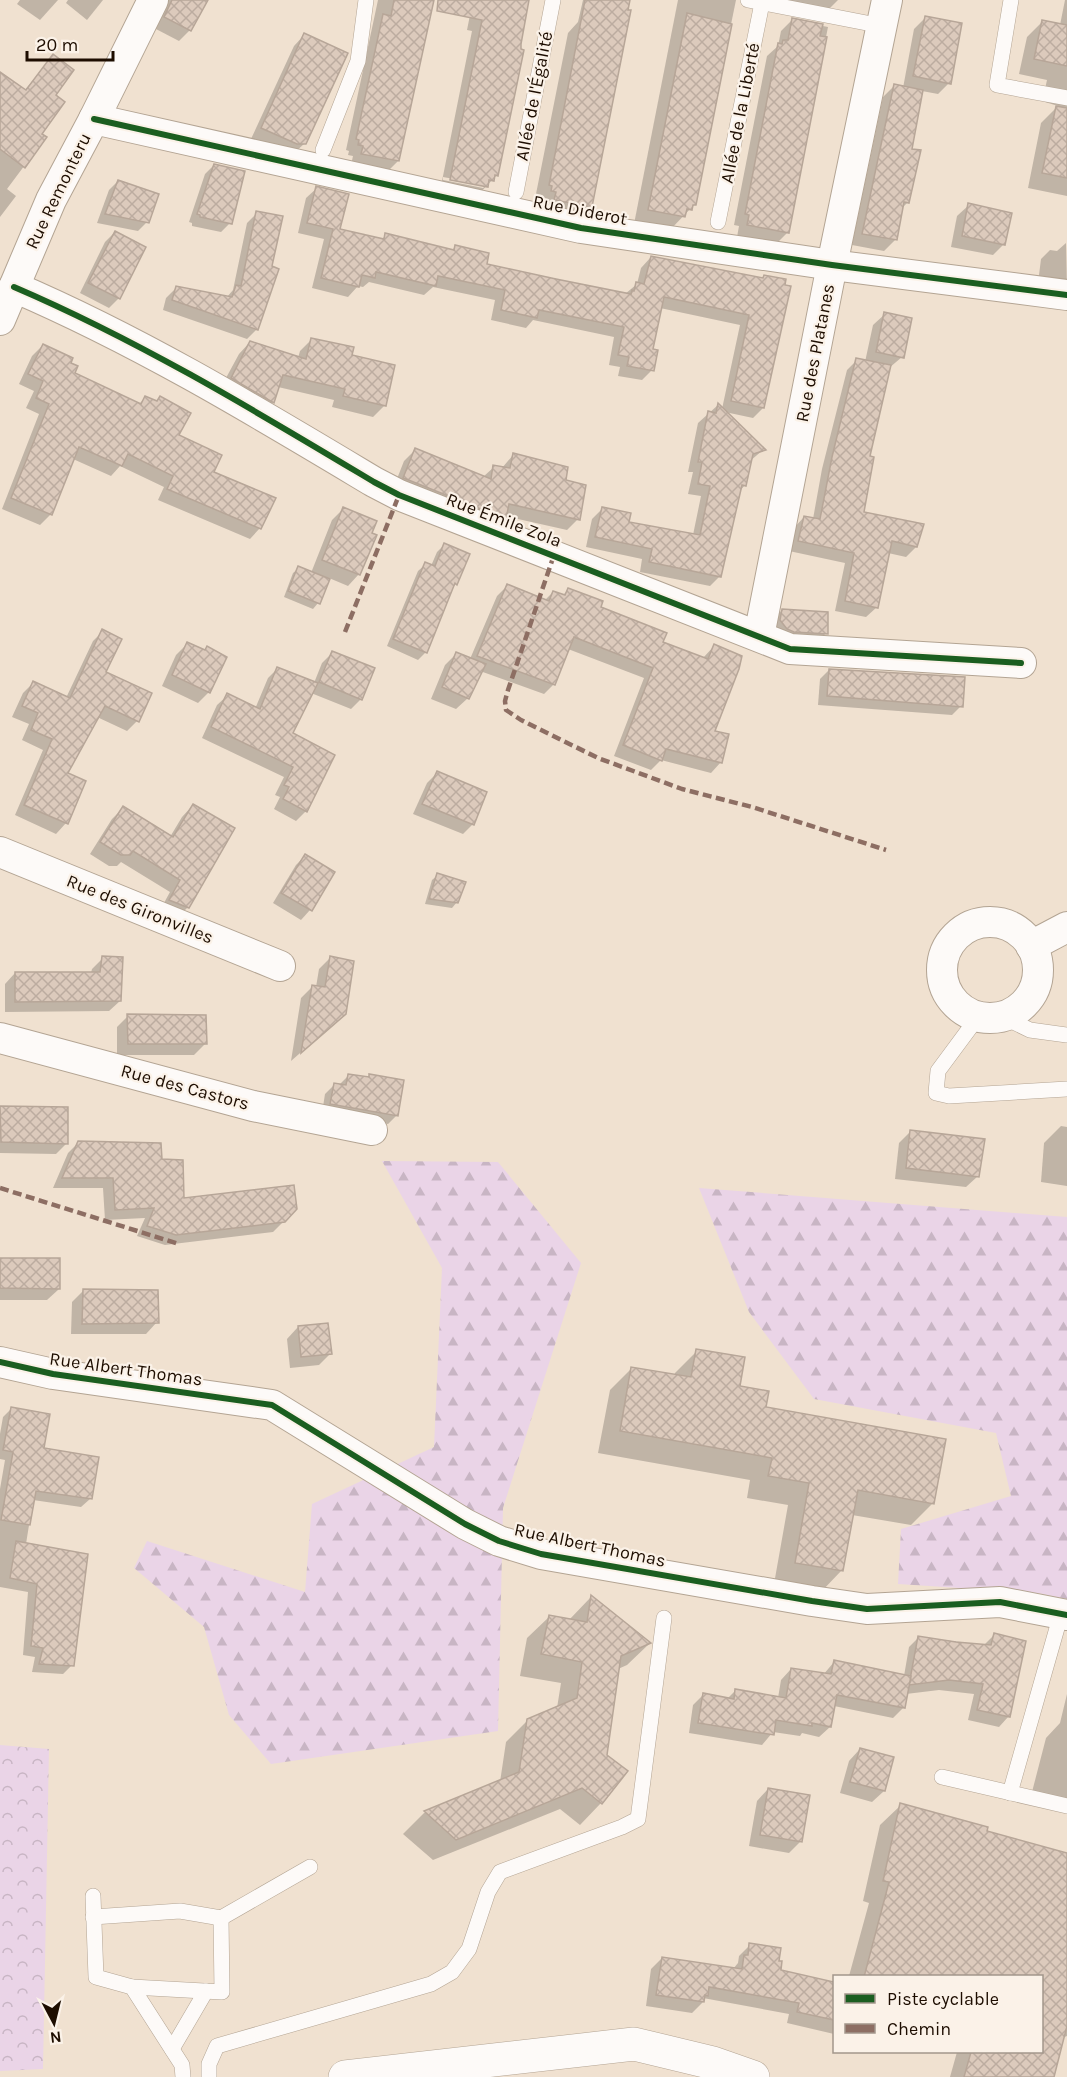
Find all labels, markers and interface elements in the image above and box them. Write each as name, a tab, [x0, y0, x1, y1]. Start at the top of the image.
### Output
scale bar	[27, 24, 112, 62]
street label: Allée de l'Égalité	[510, 29, 557, 163]
text: 20 m	[36, 34, 78, 56]
street label: Allée de la Liberté	[716, 41, 764, 185]
street label: Rue Remonteru	[20, 129, 96, 253]
street label: Rue Diderot	[531, 190, 629, 230]
street label: Rue des Platanes	[791, 282, 839, 424]
street label: Rue Émile Zola	[443, 487, 565, 552]
street label: Rue des Gironvilles	[63, 869, 217, 949]
street label: Rue des Castors	[118, 1059, 252, 1115]
street label: Rue Albert Thomas	[48, 1347, 204, 1391]
street label: Rue Albert Thomas	[512, 1518, 668, 1572]
legend	[833, 1975, 1043, 2053]
text: Piste cyclable	[887, 1988, 999, 2010]
north arrow	[24, 1993, 84, 2053]
text: Chemin	[887, 2018, 951, 2040]
text: N	[49, 2027, 63, 2048]

